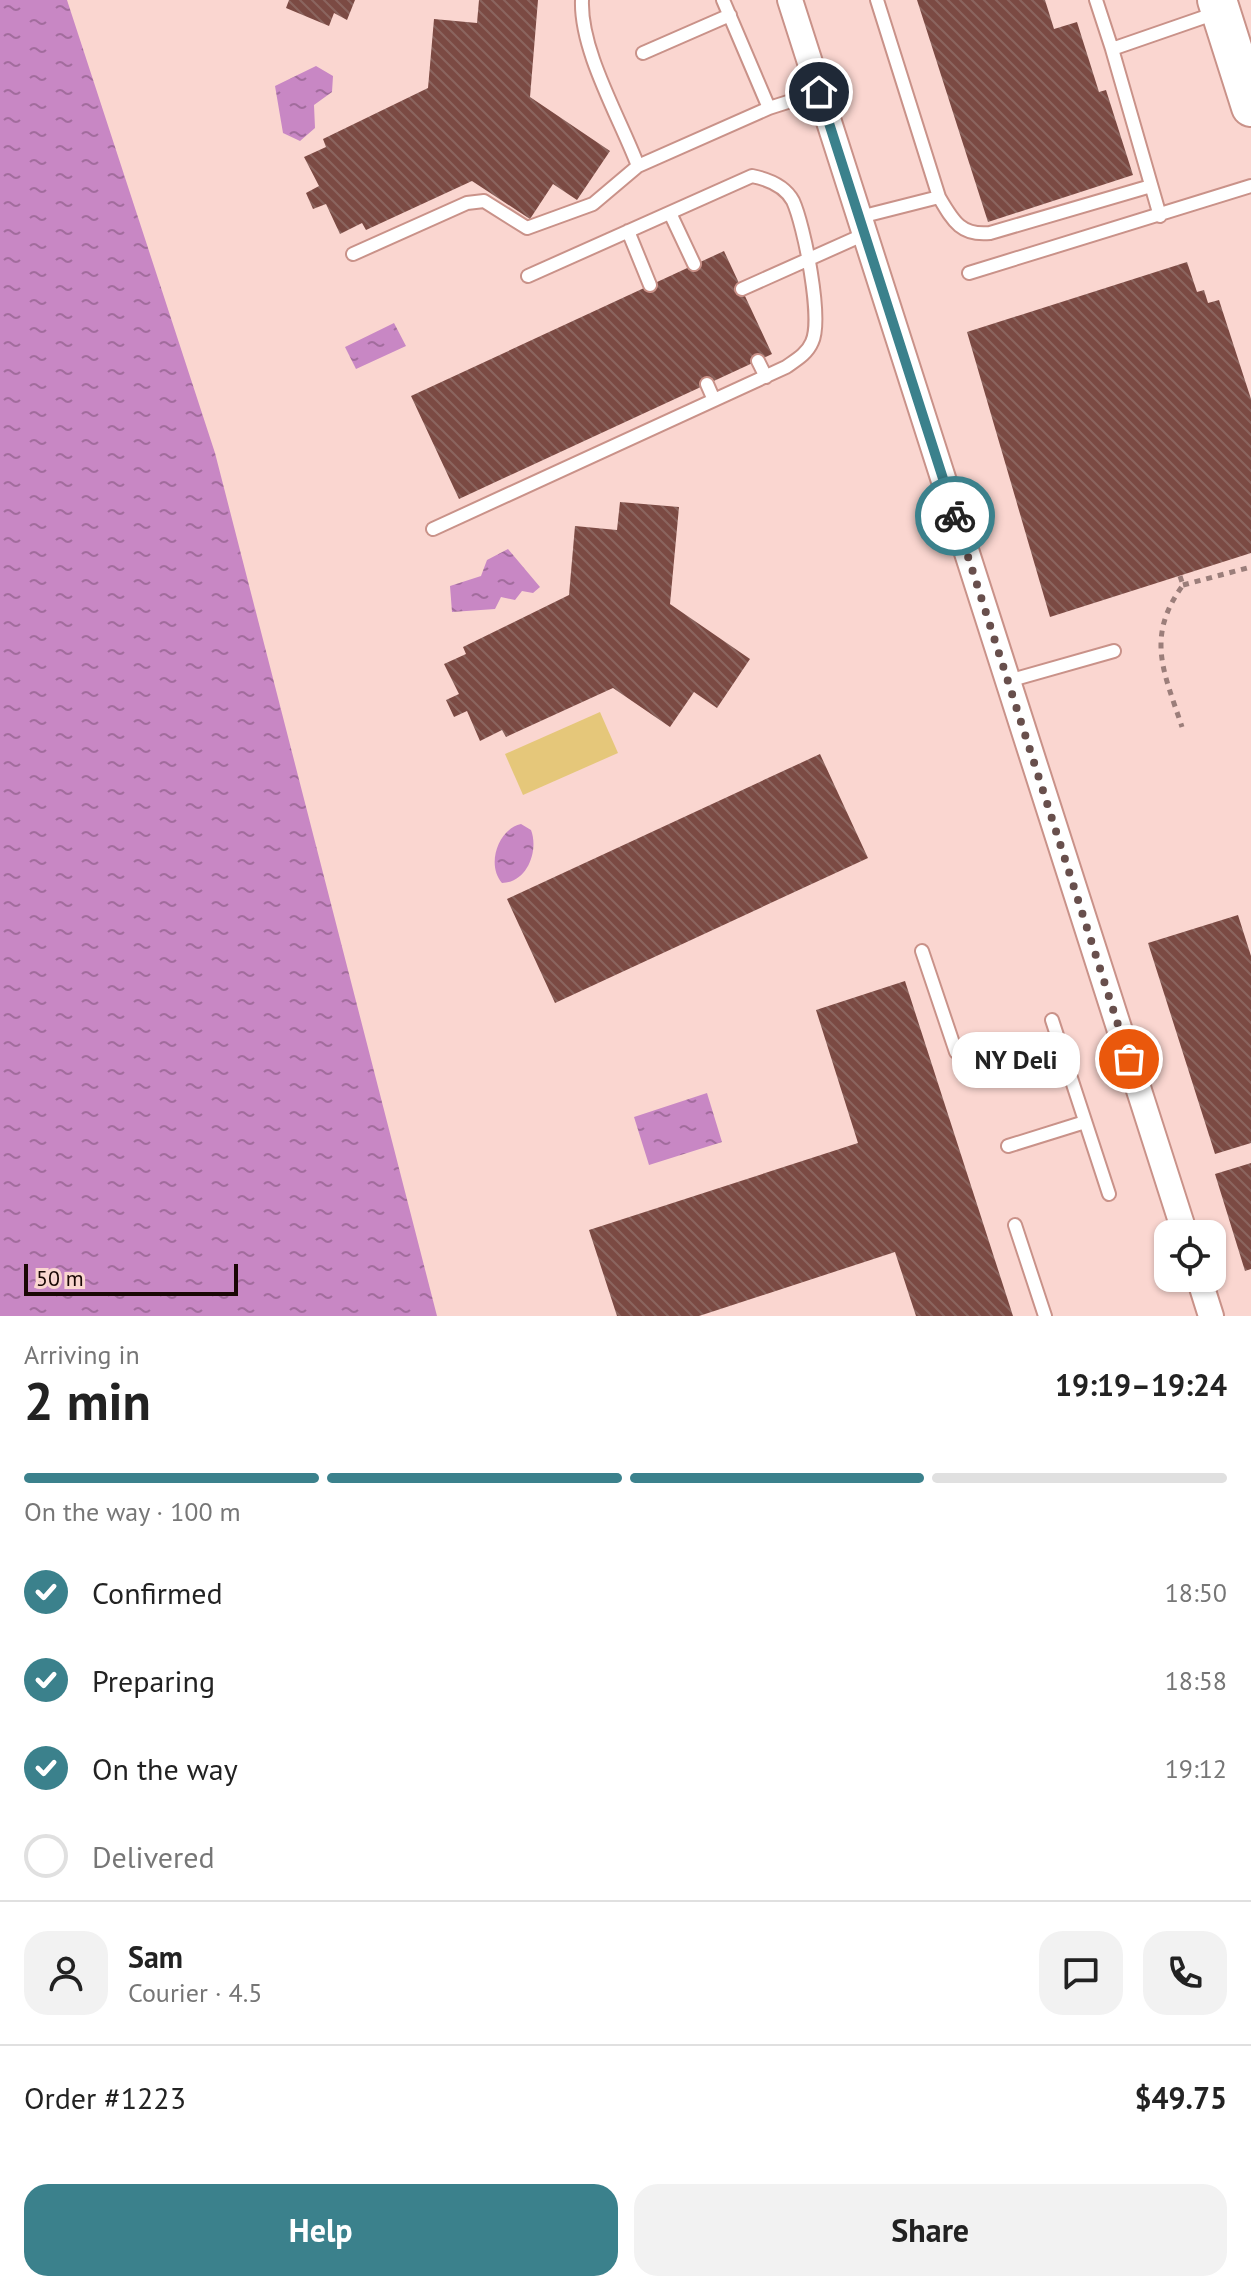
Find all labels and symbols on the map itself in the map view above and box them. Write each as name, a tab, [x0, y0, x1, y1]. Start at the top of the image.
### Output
pin	[785, 58, 853, 126]
courier	[915, 476, 995, 556]
pin	[1095, 1025, 1163, 1093]
callout: NY Deli	[953, 1031, 1081, 1087]
scale bar	[24, 1260, 238, 1296]

